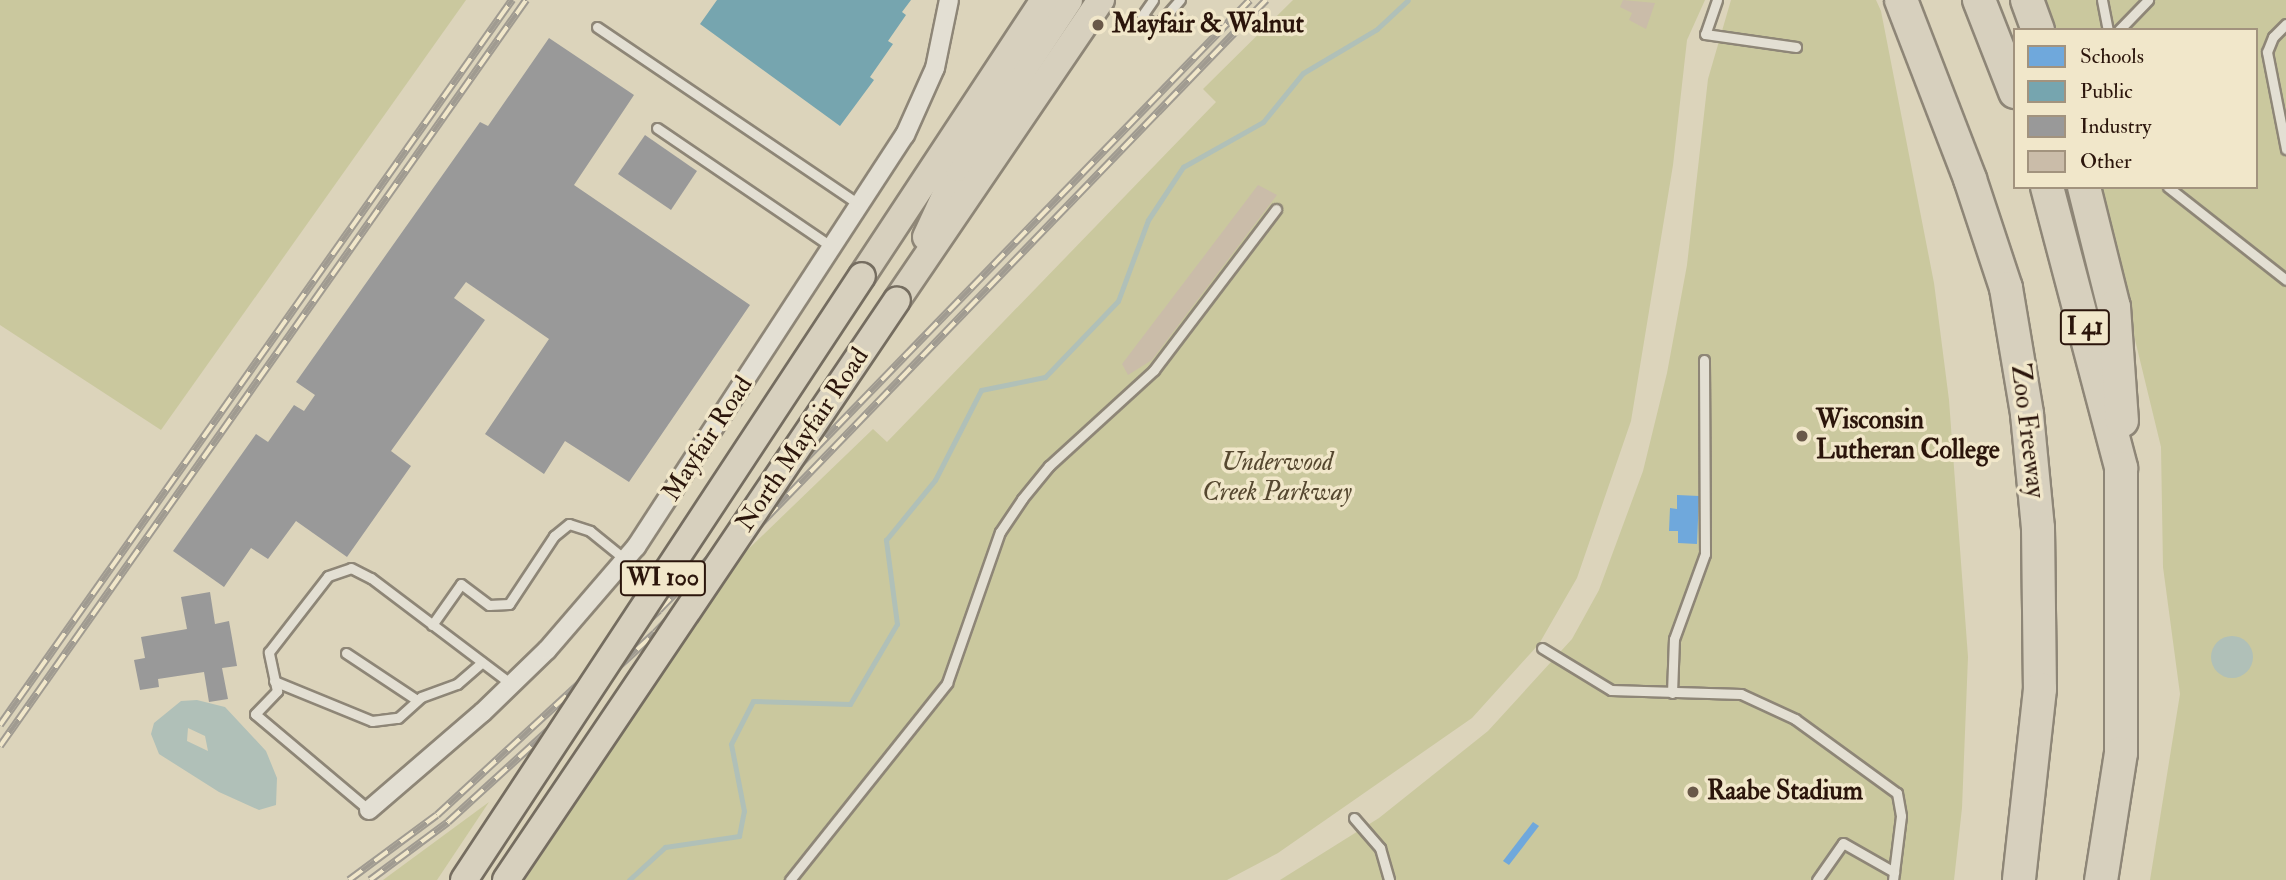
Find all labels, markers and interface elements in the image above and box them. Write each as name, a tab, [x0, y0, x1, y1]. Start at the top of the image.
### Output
place label: Mayfair & Walnut	[1112, 9, 1304, 41]
marker: Mayfair & Walnut	[1090, 17, 1106, 33]
legend	[2013, 28, 2258, 189]
text: Schools	[2080, 43, 2144, 70]
text: Public	[2080, 78, 2133, 105]
text: Industry	[2080, 113, 2152, 140]
text: Other	[2080, 148, 2132, 175]
road number: I 41	[2059, 306, 2111, 348]
street label: North Mayfair Road	[730, 342, 876, 538]
street label: Zoo Freeway	[2003, 362, 2051, 500]
street label: Mayfair Road	[656, 371, 760, 507]
place label: Wisconsin Lutheran College	[1816, 405, 2000, 466]
marker: Wisconsin Lutheran College	[1794, 428, 1810, 444]
park label: Underwood Creek Parkway	[1202, 447, 1352, 508]
road number: WI 100	[619, 558, 707, 598]
place label: Raabe Stadium	[1707, 776, 1863, 808]
marker: Raabe Stadium	[1685, 784, 1701, 800]

